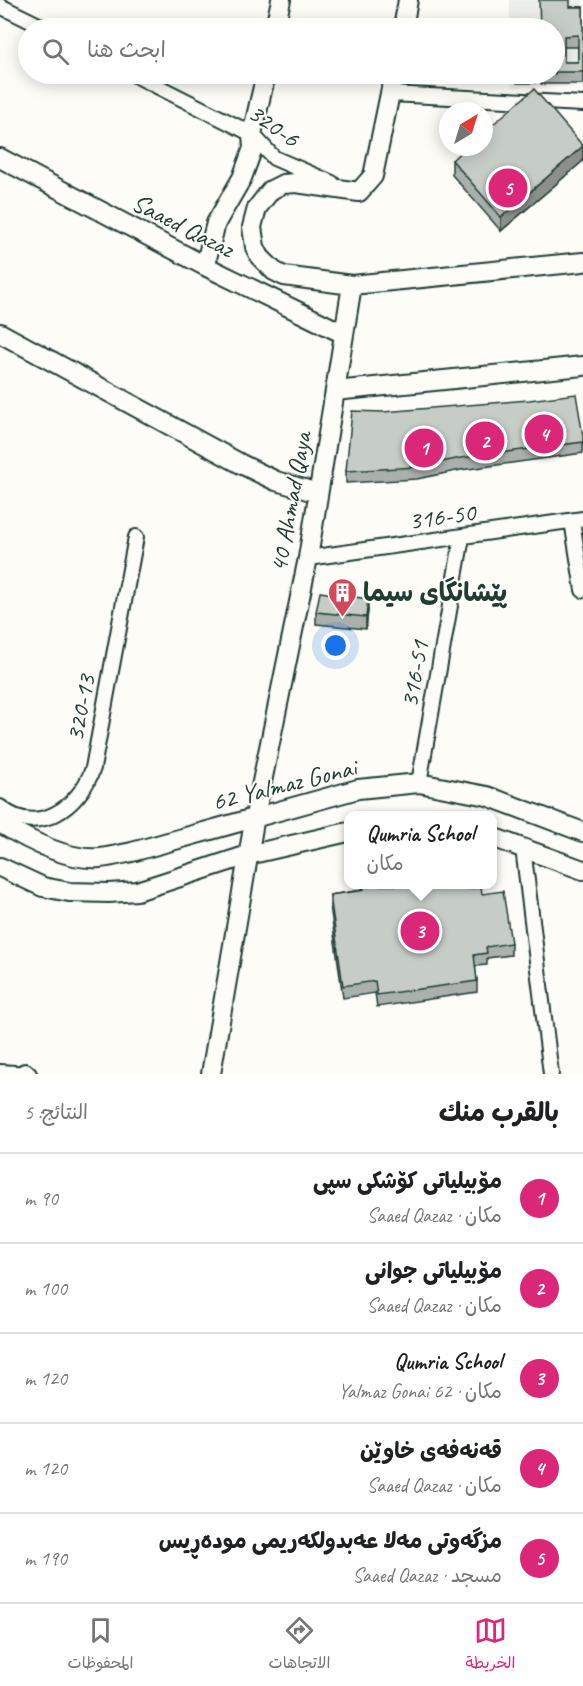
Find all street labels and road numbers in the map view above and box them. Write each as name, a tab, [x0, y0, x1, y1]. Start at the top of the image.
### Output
street label: 320-6	[242, 96, 307, 156]
street label: Saaed Qazaz	[126, 186, 241, 266]
street label: 40 Ahmad Qaya	[262, 427, 319, 575]
street label: 316-50	[407, 495, 480, 537]
street label: 316-51	[392, 637, 437, 710]
street label: 320-13	[58, 670, 104, 744]
street label: 62 Yalmaz Gonai	[209, 750, 363, 818]

